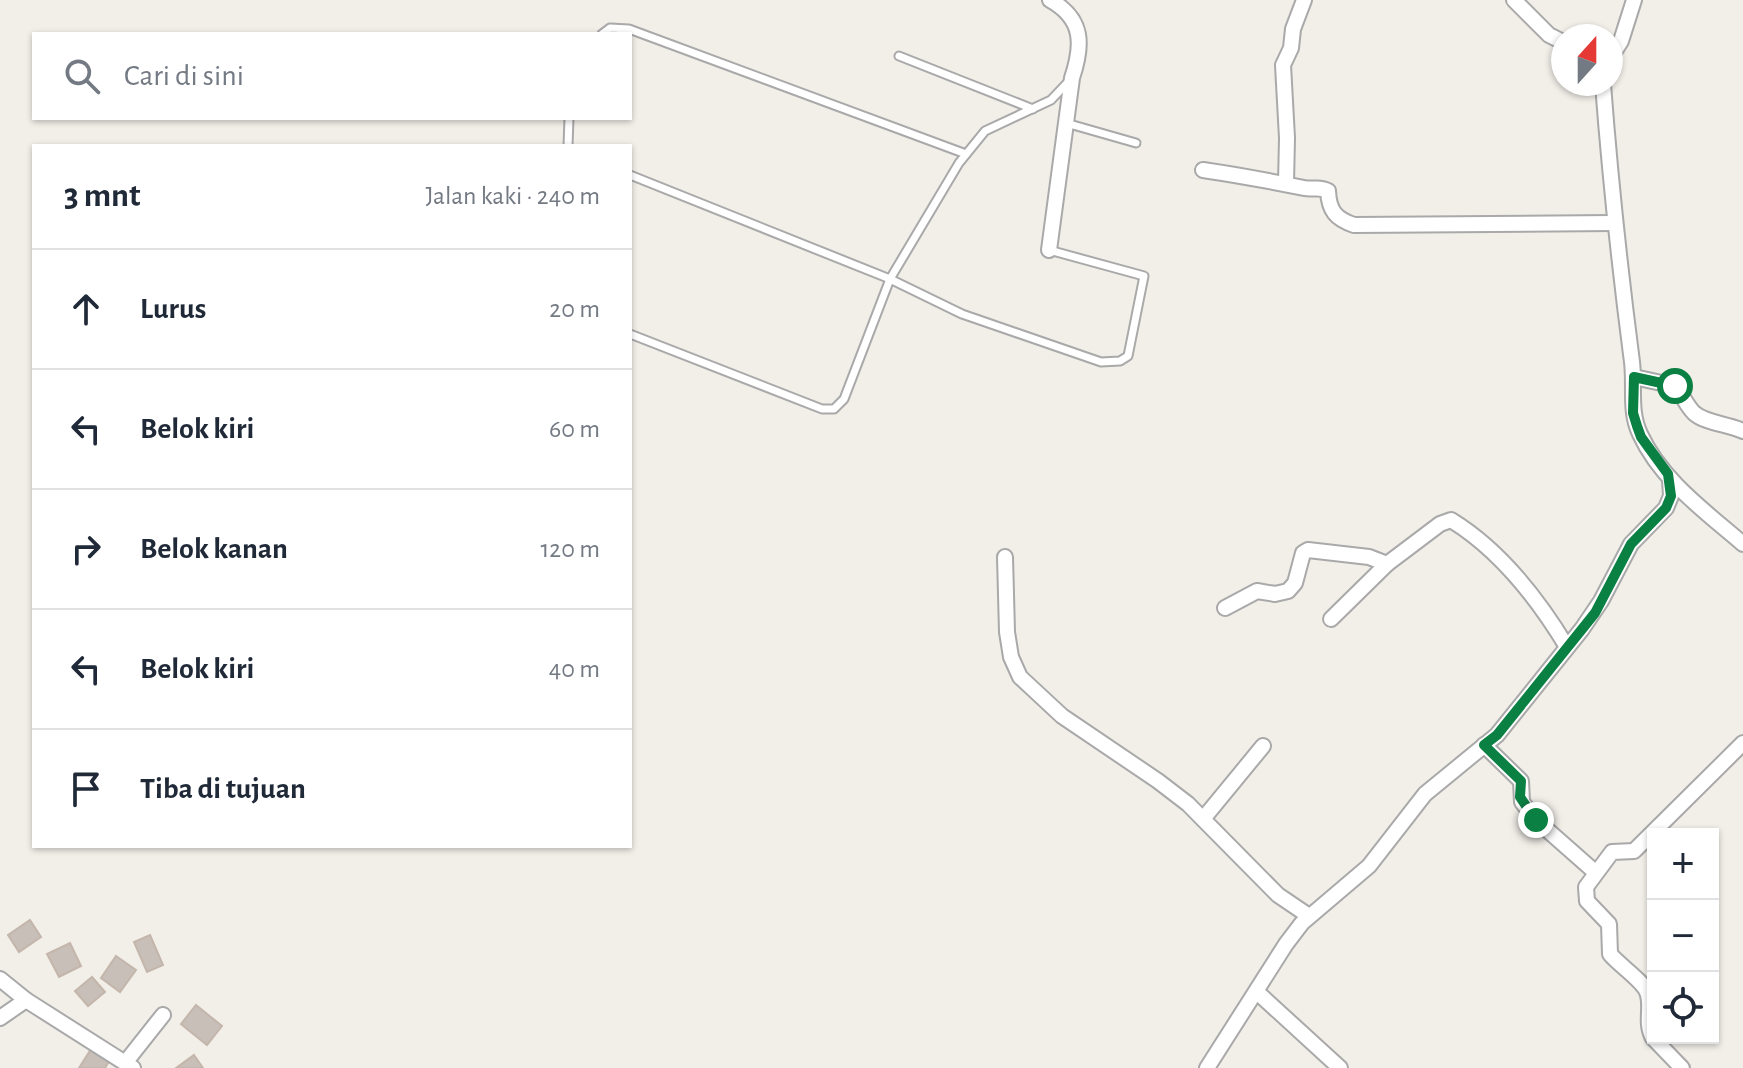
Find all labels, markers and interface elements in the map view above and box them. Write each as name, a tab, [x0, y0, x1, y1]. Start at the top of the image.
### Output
north arrow	[1551, 24, 1623, 96]
search box	[32, 32, 632, 120]
icon: search	[60, 54, 104, 98]
text: Cari di sini	[124, 61, 244, 91]
text: 3 mnt	[64, 179, 141, 213]
text: Jalan kaki · 240 m	[425, 183, 600, 209]
icon: ahead	[64, 287, 108, 331]
text: Lurus	[140, 294, 206, 324]
text: 20 m	[549, 296, 600, 322]
route start	[1657, 368, 1693, 404]
icon: left	[64, 407, 108, 451]
text: Belok kiri	[140, 414, 254, 444]
text: 60 m	[549, 416, 600, 442]
icon: right	[64, 527, 108, 571]
text: Belok kanan	[140, 534, 288, 564]
text: 120 m	[540, 536, 600, 562]
icon: left	[64, 647, 108, 691]
text: Belok kiri	[140, 654, 254, 684]
text: 40 m	[549, 656, 600, 682]
icon: arrive	[64, 767, 108, 811]
text: Tiba di tujuan	[140, 774, 306, 804]
route end	[1518, 802, 1554, 838]
map controls	[1647, 828, 1719, 1044]
button: +	[1647, 828, 1719, 900]
button: −	[1647, 900, 1719, 972]
button: locate	[1647, 972, 1719, 1044]

